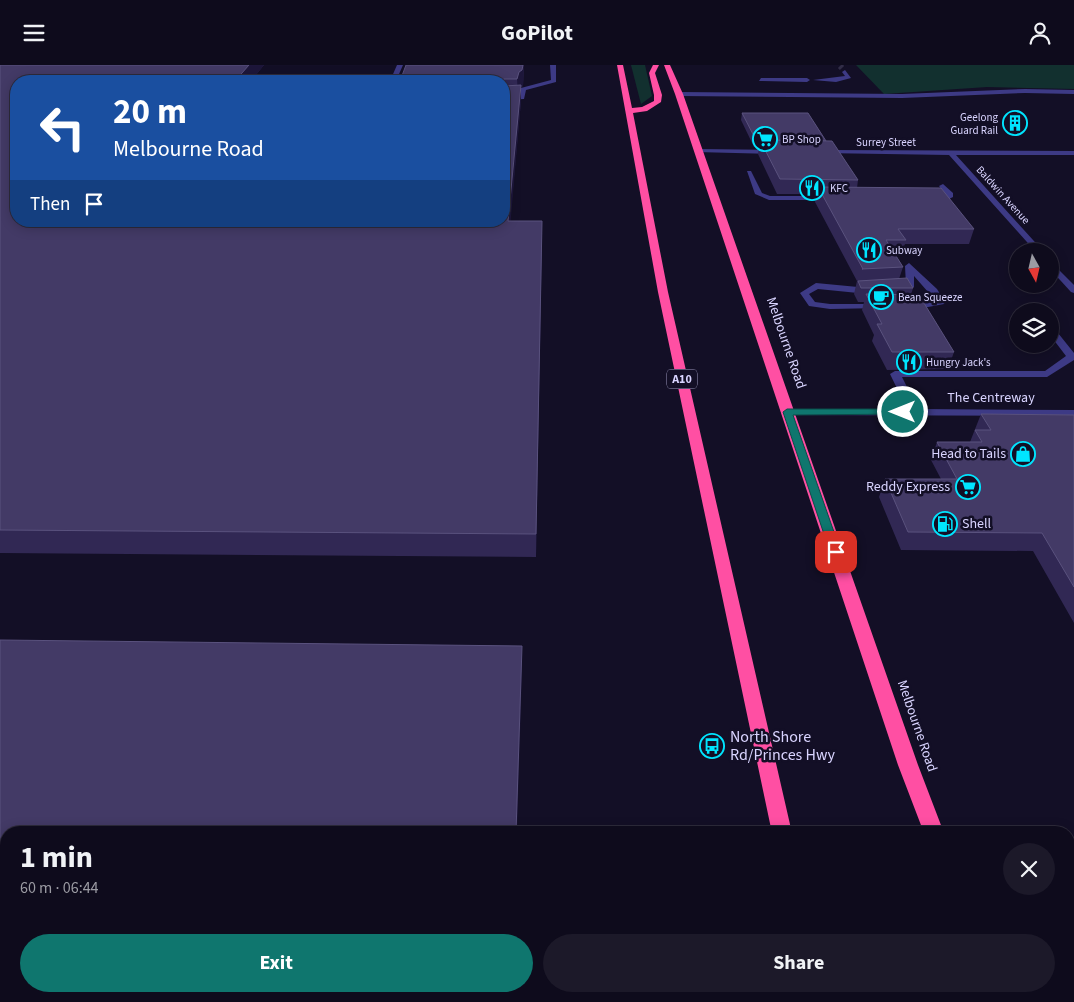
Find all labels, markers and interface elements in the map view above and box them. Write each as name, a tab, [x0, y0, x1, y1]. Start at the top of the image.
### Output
text: GoPilot	[501, 17, 573, 49]
icon: menu	[20, 19, 48, 47]
icon: person	[1026, 19, 1054, 47]
text: 20 m	[113, 87, 187, 137]
icon: left	[30, 95, 95, 160]
place label: Geelong Guard Rail	[950, 110, 998, 138]
building icon: Geelong Guard Rail	[1002, 110, 1028, 136]
supermarket icon: BP Shop	[752, 126, 778, 152]
place label: BP Shop	[782, 132, 821, 147]
text: Melbourne Road	[113, 133, 264, 165]
street label: Surrey Street	[856, 135, 916, 150]
street label: Baldwin Avenue	[973, 163, 1034, 228]
restaurant icon: KFC	[799, 175, 825, 201]
place label: KFC	[830, 181, 848, 196]
icon: arrive	[80, 190, 108, 218]
text: Then	[30, 191, 70, 218]
restaurant icon: Subway	[856, 237, 882, 263]
place label: Subway	[886, 243, 922, 258]
north arrow	[1009, 243, 1059, 293]
map controls	[1009, 243, 1059, 353]
cafe icon: Bean Squeeze	[868, 284, 894, 310]
place label: Bean Squeeze	[898, 290, 963, 305]
street label: Melbourne Road	[761, 294, 811, 392]
button: layers	[1009, 303, 1059, 353]
restaurant icon: Hungry Jack's	[896, 349, 922, 375]
place label: Hungry Jack's	[926, 355, 991, 370]
road number: A10	[667, 369, 697, 389]
position arrow	[876, 385, 928, 437]
street label: The Centreway	[947, 388, 1035, 408]
shop icon: Head to Tails	[1010, 441, 1036, 467]
place label: Head to Tails	[931, 444, 1006, 464]
supermarket icon: Reddy Express	[955, 474, 981, 500]
place label: Reddy Express	[866, 477, 950, 497]
fuel station icon: Shell	[932, 511, 958, 537]
place label: Shell	[962, 514, 992, 534]
pin	[815, 531, 857, 573]
icon: arrive	[822, 538, 850, 566]
street label: Melbourne Road	[892, 677, 942, 775]
place label: North Shore Rd/Princes Hwy	[730, 726, 835, 766]
bus stop icon: North Shore Rd/Princes Hwy	[699, 733, 725, 759]
text: 1 min	[20, 836, 93, 879]
button: close	[1003, 843, 1055, 895]
text: 60 m · 06:44	[20, 877, 99, 899]
button: Exit	[20, 934, 533, 992]
button: Share	[543, 934, 1055, 992]

